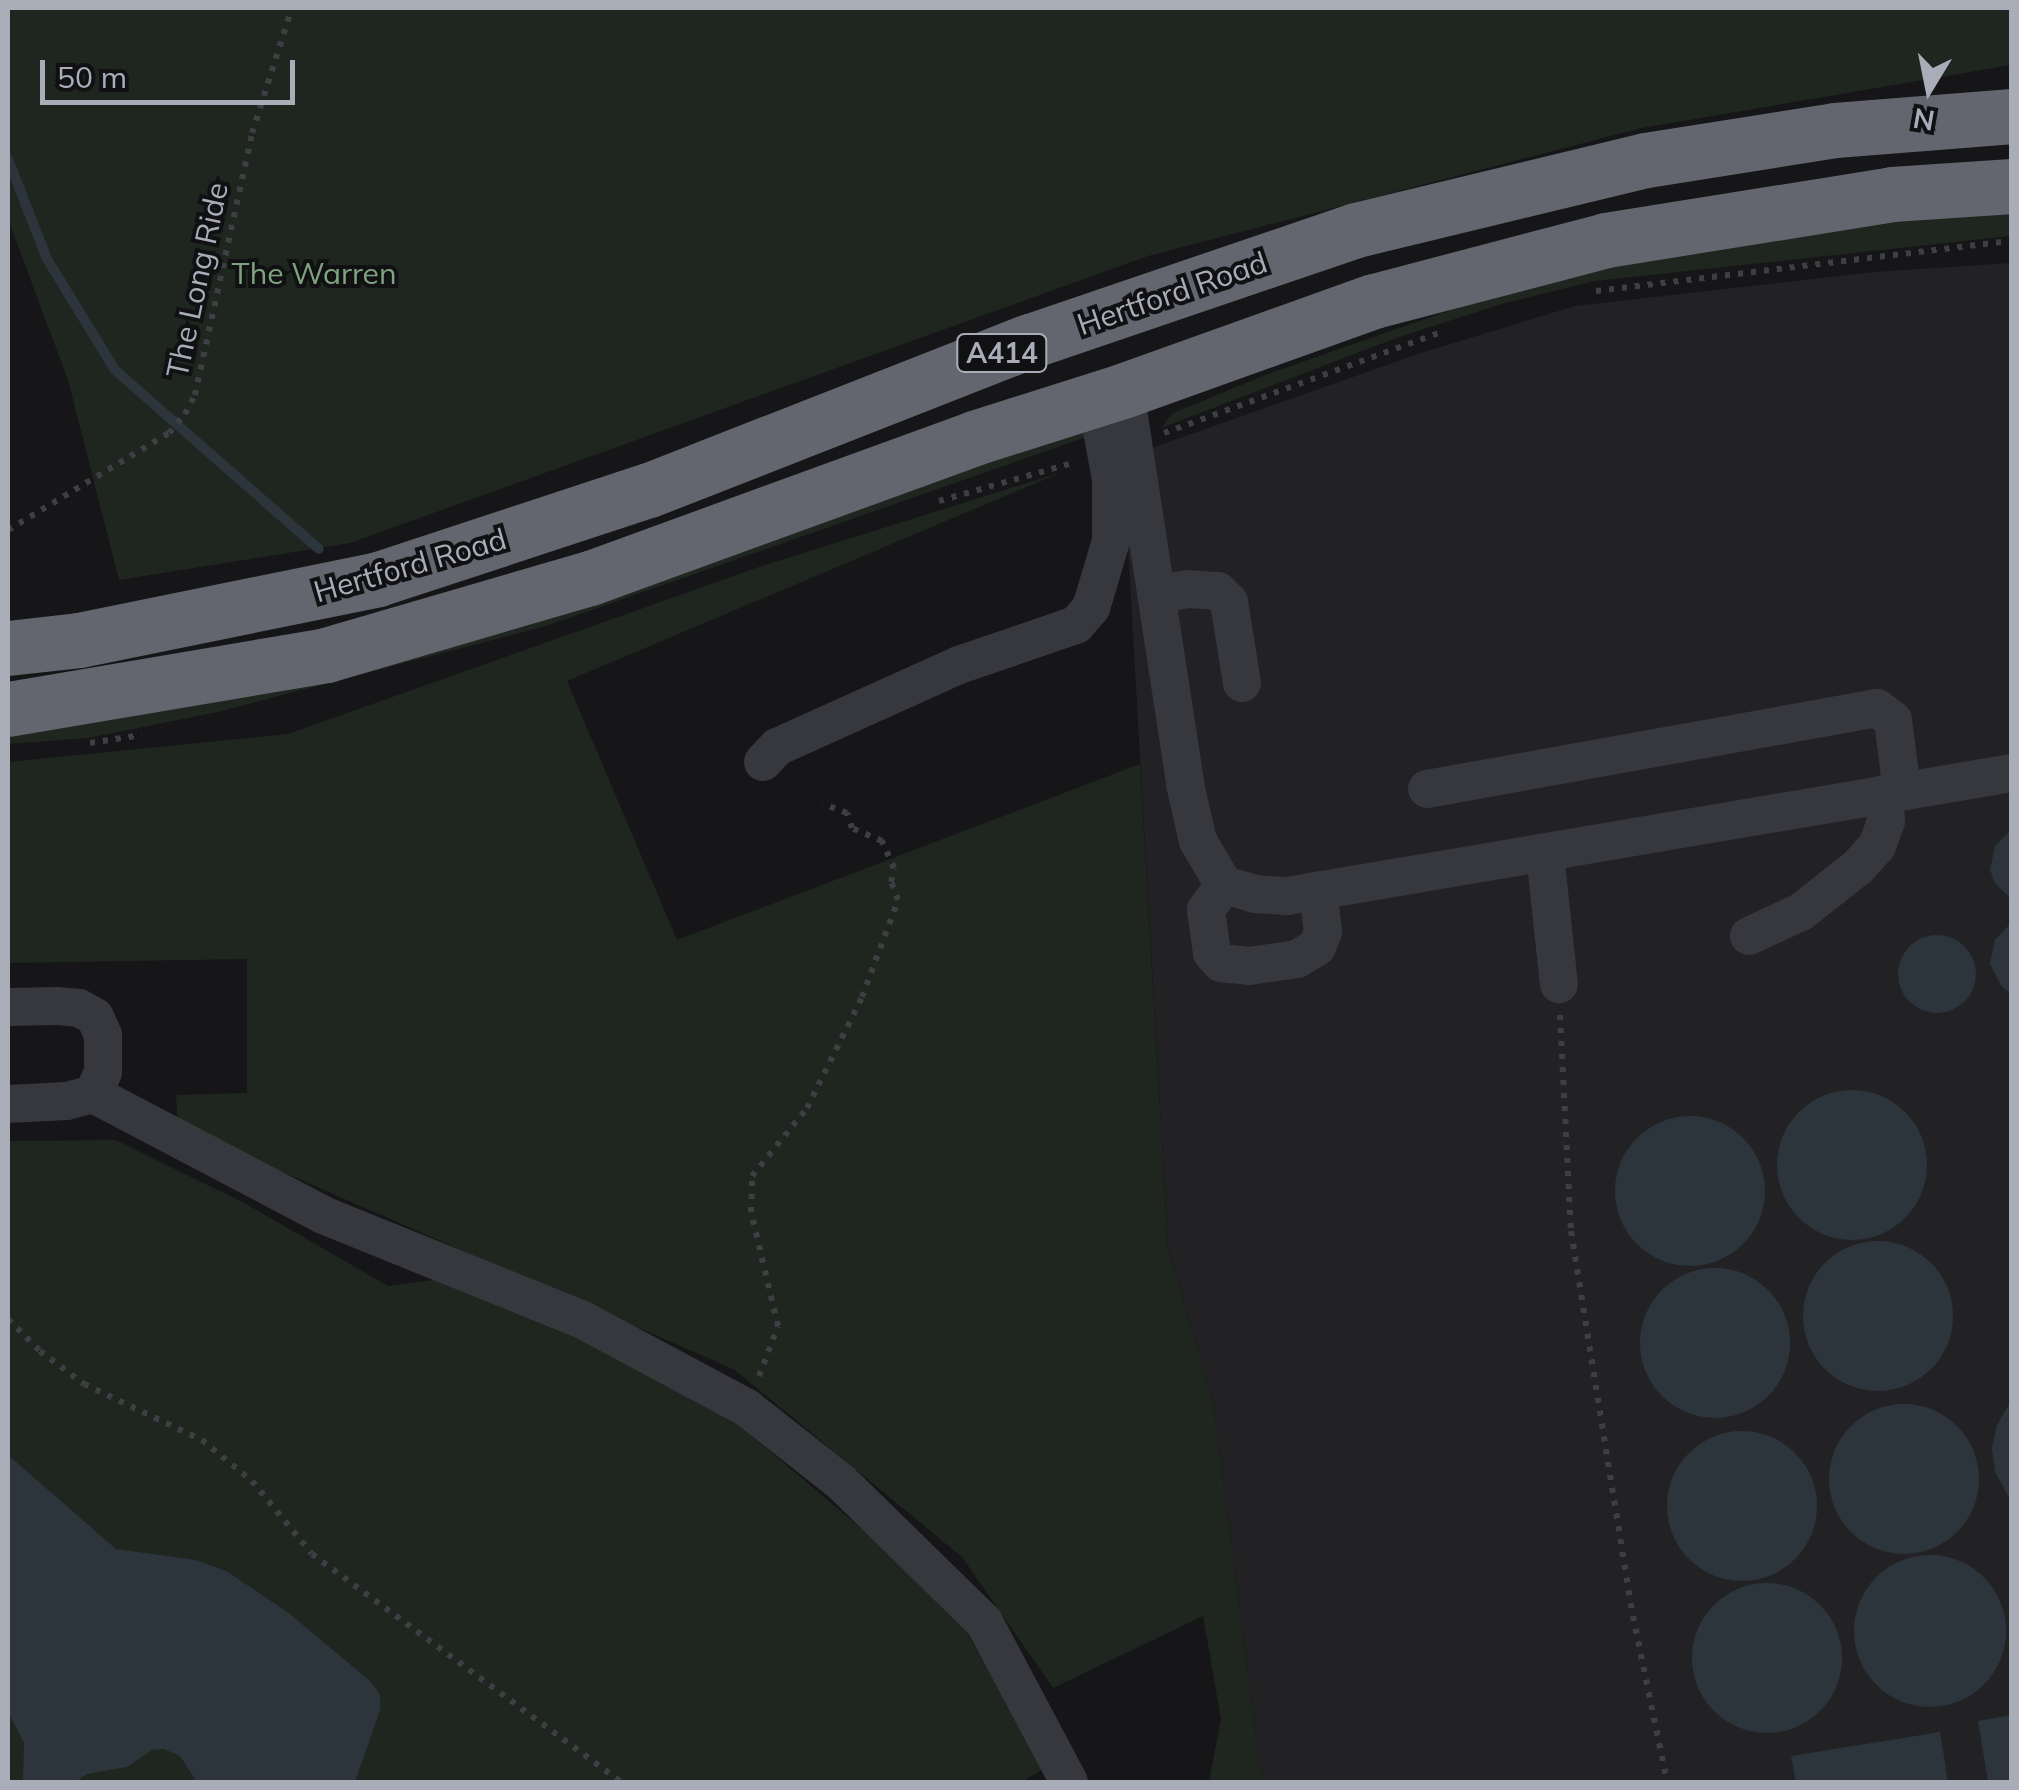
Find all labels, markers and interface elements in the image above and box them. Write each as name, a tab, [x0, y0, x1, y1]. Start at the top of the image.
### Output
scale bar	[45, 40, 300, 102]
north arrow	[1879, 40, 1979, 140]
text: 50 m	[57, 58, 127, 96]
text: N	[1910, 101, 1937, 139]
street label: The Long Ride	[159, 179, 235, 381]
street label: Hertford Road	[1072, 244, 1272, 342]
park label: The Warren	[232, 255, 396, 291]
road number: A414	[954, 330, 1050, 376]
street label: Hertford Road	[310, 520, 510, 610]

